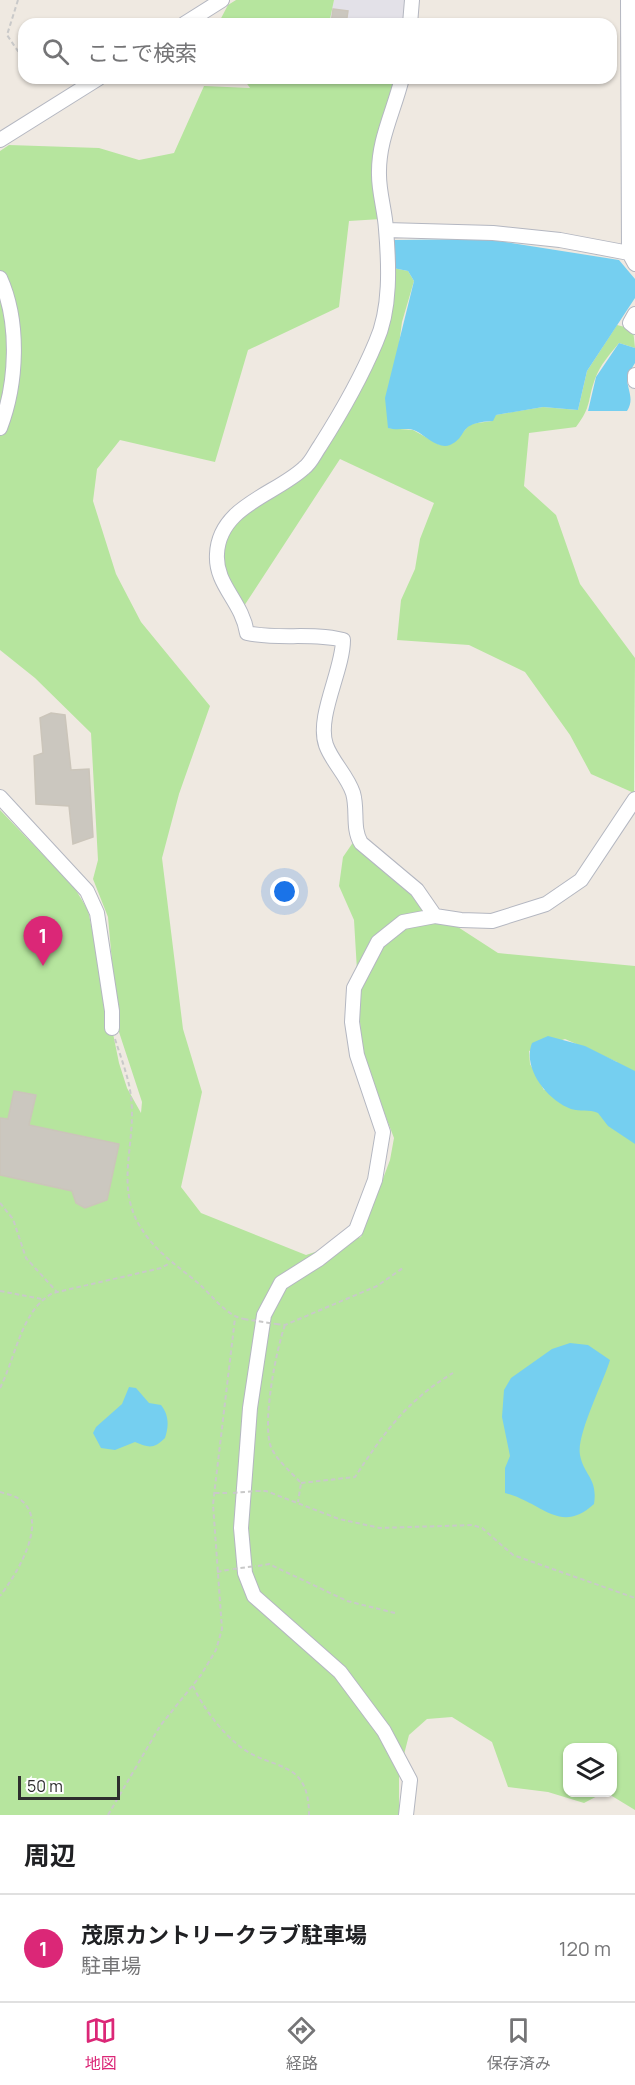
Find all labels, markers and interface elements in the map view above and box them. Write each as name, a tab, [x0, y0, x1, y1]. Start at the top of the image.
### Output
search box	[18, 18, 617, 84]
icon: search	[39, 35, 72, 68]
text: ここで検索	[87, 38, 197, 68]
your location	[270, 877, 299, 906]
pin: 1	[24, 916, 63, 966]
map controls	[563, 1743, 617, 1797]
button: layers	[563, 1743, 617, 1797]
scale bar	[18, 1773, 120, 1800]
text: 50 m	[27, 1775, 63, 1797]
text: 周辺	[24, 1837, 76, 1873]
text: 茂原カントリークラブ駐車場	[81, 1920, 367, 1950]
text: 1	[39, 1935, 48, 1962]
text: 120 m	[559, 1935, 611, 1962]
text: 駐車場	[81, 1952, 141, 1979]
tab: 地図	[84, 2014, 117, 2074]
tab: 経路	[285, 2014, 318, 2074]
tab: 保存済み	[487, 2014, 551, 2074]

